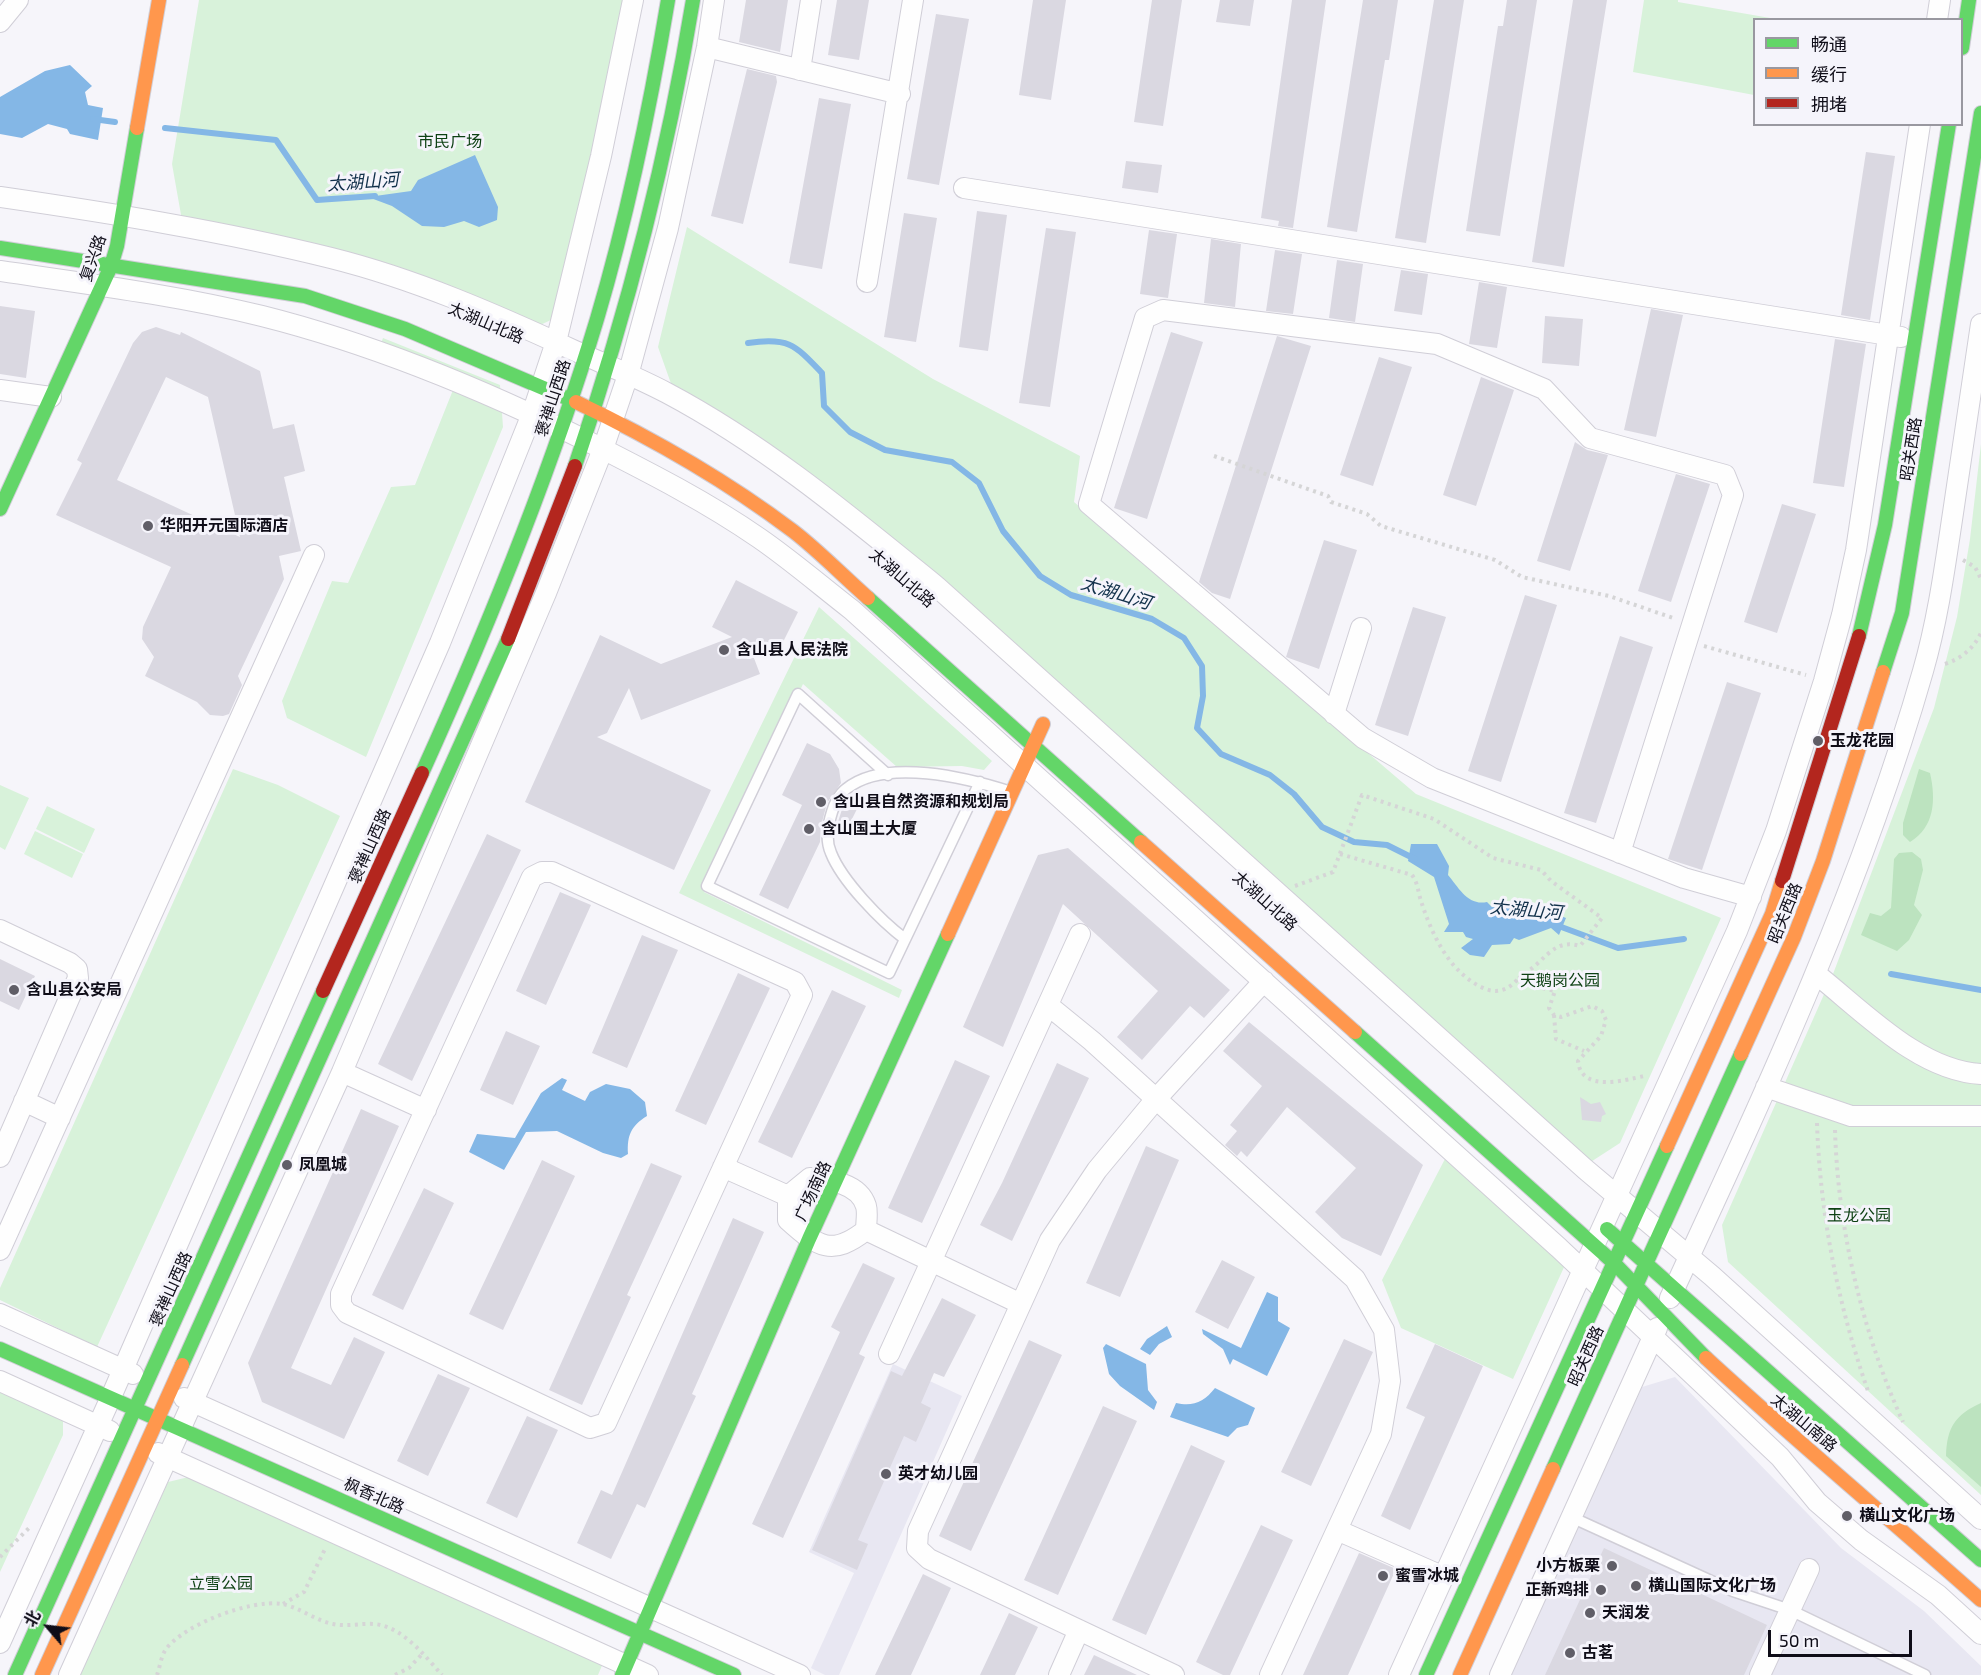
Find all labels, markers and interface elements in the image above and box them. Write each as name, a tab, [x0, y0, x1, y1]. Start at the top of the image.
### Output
legend	[1753, 18, 1963, 126]
text: 畅通	[1811, 33, 1847, 55]
text: 缓行	[1811, 63, 1847, 85]
text: 拥堵	[1811, 93, 1847, 115]
park label: 市民广场	[418, 132, 482, 152]
water label: 太湖山河	[326, 169, 400, 195]
street label: 复兴路	[76, 232, 110, 284]
street label: 太湖山北路	[445, 299, 527, 347]
street label: 褒禅山西路	[532, 357, 574, 439]
street label: 昭关西路	[1897, 416, 1925, 482]
place label: 华阳开元国际酒店	[160, 516, 288, 536]
marker: 华阳开元国际酒店	[141, 519, 155, 533]
street label: 太湖山北路	[866, 545, 938, 611]
water label: 太湖山河	[1078, 572, 1154, 614]
place label: 含山县人民法院	[736, 640, 848, 660]
marker: 含山县人民法院	[717, 643, 731, 657]
place label: 玉龙花园	[1830, 731, 1894, 751]
marker: 玉龙花园	[1811, 734, 1825, 748]
place label: 含山县自然资源和规划局	[833, 792, 1009, 812]
marker: 含山县自然资源和规划局	[814, 795, 828, 809]
street label: 褒禅山西路	[345, 806, 395, 886]
place label: 含山国土大厦	[821, 819, 917, 839]
marker: 含山国土大厦	[802, 822, 816, 836]
street label: 太湖山北路	[1229, 867, 1301, 935]
street label: 昭关西路	[1764, 880, 1806, 946]
water label: 太湖山河	[1489, 896, 1563, 924]
park label: 天鹅岗公园	[1520, 971, 1600, 991]
place label: 含山县公安局	[26, 980, 122, 1000]
marker: 含山县公安局	[7, 983, 21, 997]
place label: 凤凰城	[299, 1155, 347, 1175]
marker: 凤凰城	[280, 1158, 294, 1172]
street label: 广场南路	[791, 1158, 835, 1224]
park label: 玉龙公园	[1827, 1206, 1891, 1226]
street label: 褒禅山西路	[146, 1249, 196, 1329]
street label: 昭关西路	[1564, 1323, 1608, 1389]
street label: 太湖山南路	[1767, 1390, 1841, 1456]
place label: 英才幼儿园	[898, 1464, 978, 1484]
marker: 英才幼儿园	[879, 1467, 893, 1481]
street label: 枫香北路	[341, 1474, 407, 1518]
place label: 横山文化广场	[1859, 1506, 1955, 1526]
marker: 横山文化广场	[1840, 1509, 1854, 1523]
place label: 小方板栗	[1536, 1556, 1600, 1576]
marker: 小方板栗	[1605, 1559, 1619, 1573]
place label: 蜜雪冰城	[1395, 1566, 1459, 1586]
marker: 蜜雪冰城	[1376, 1569, 1390, 1583]
park label: 立雪公园	[189, 1574, 253, 1594]
place label: 横山国际文化广场	[1648, 1576, 1776, 1596]
marker: 横山国际文化广场	[1629, 1579, 1643, 1593]
place label: 正新鸡排	[1525, 1580, 1589, 1600]
marker: 正新鸡排	[1594, 1583, 1608, 1597]
north arrow	[18, 1597, 78, 1657]
place label: 天润发	[1602, 1603, 1650, 1623]
marker: 天润发	[1583, 1606, 1597, 1620]
text: 北	[20, 1607, 44, 1630]
scale bar	[1771, 1618, 1915, 1656]
text: 50 m	[1779, 1629, 1819, 1651]
place label: 古茗	[1582, 1643, 1614, 1663]
marker: 古茗	[1563, 1646, 1577, 1660]

